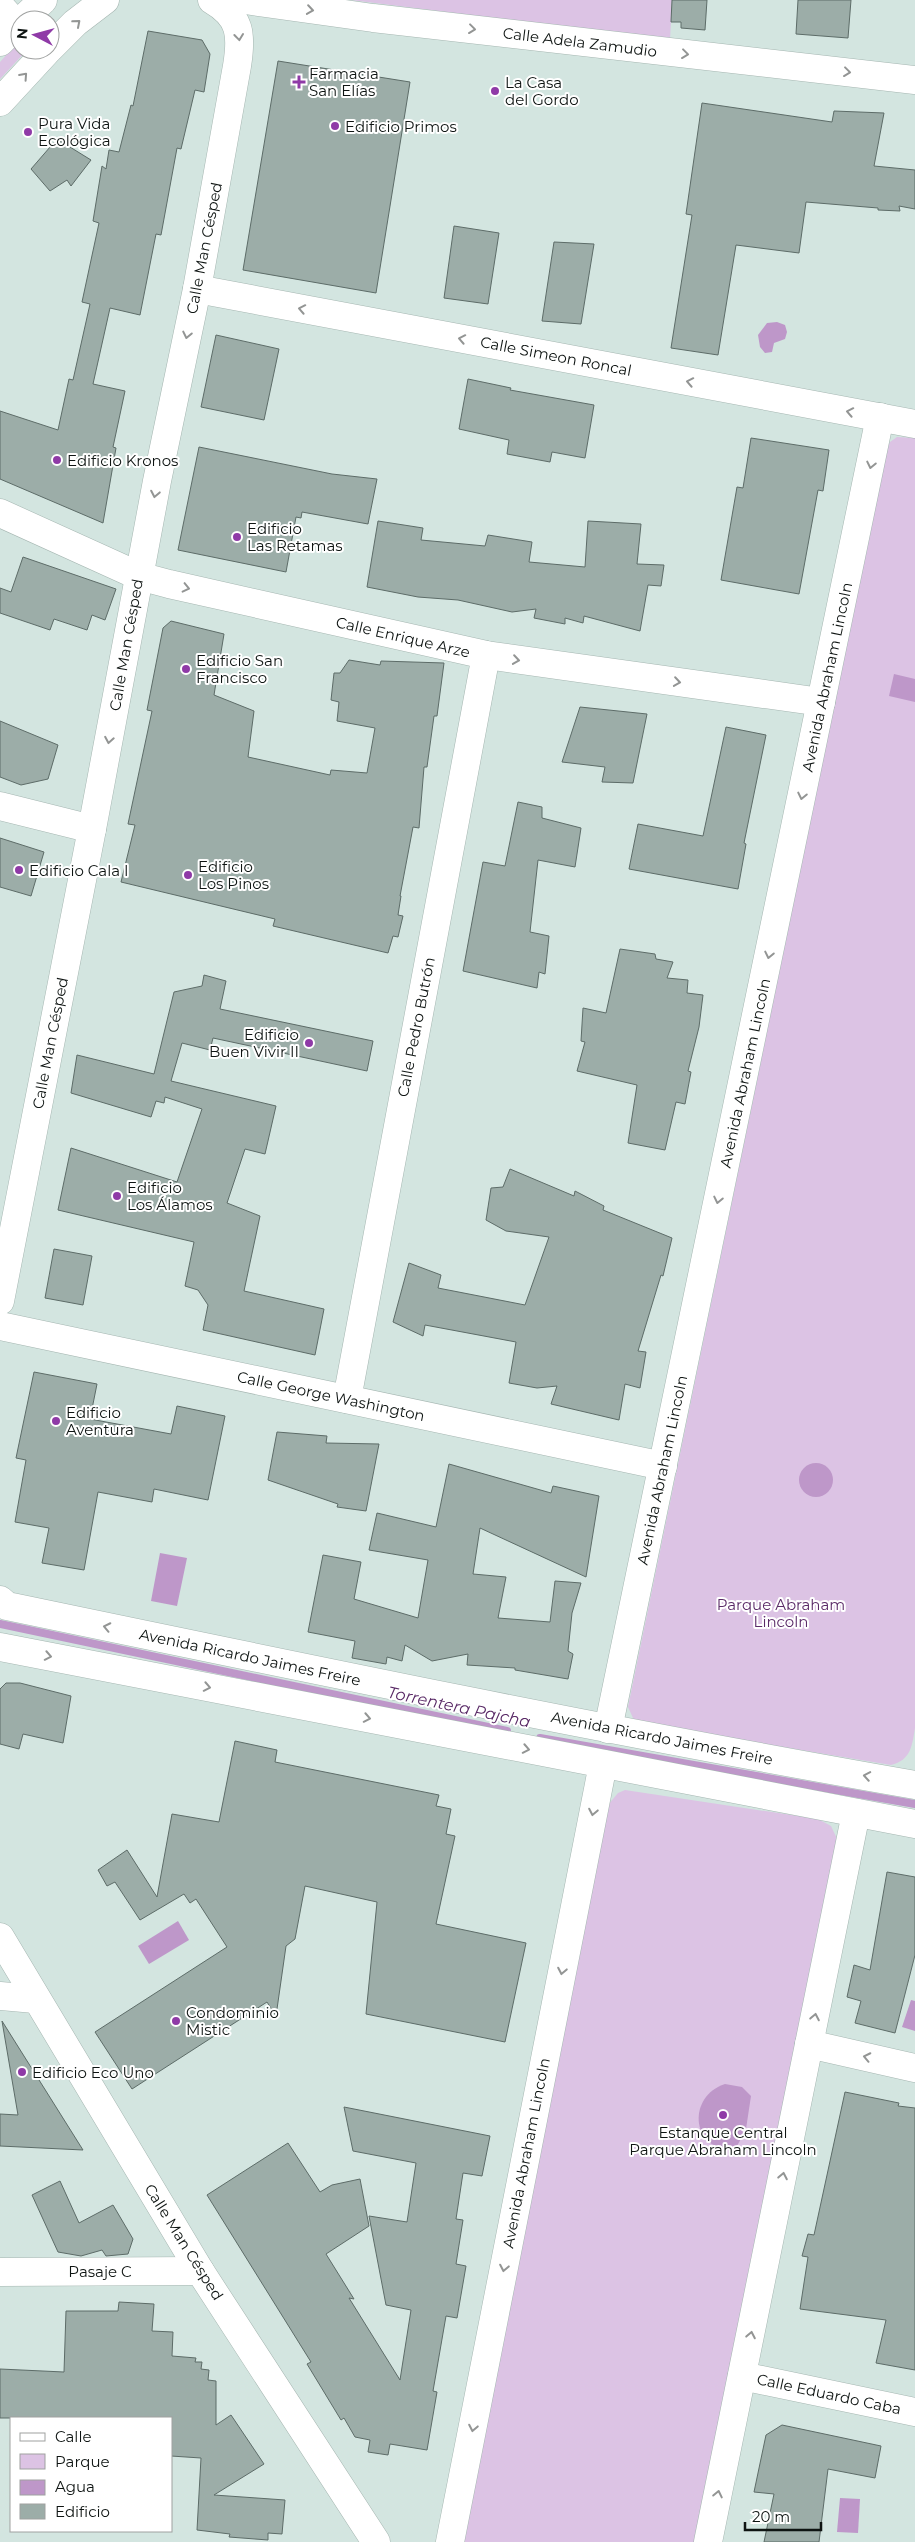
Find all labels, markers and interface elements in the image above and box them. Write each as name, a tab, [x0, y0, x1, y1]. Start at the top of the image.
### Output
one-way arrow	[306, 4, 314, 15]
north arrow	[10, 10, 60, 60]
one-way arrow	[71, 20, 80, 29]
one-way arrow	[468, 23, 476, 34]
street label: Calle Adela Zamudio	[502, 23, 658, 61]
text: N	[13, 27, 32, 40]
one-way arrow	[233, 34, 244, 42]
one-way arrow	[681, 48, 689, 59]
place label: Farmacia San Elías	[309, 64, 379, 100]
one-way arrow	[843, 66, 851, 77]
one-way arrow	[18, 72, 27, 81]
place label: La Casa del Gordo	[505, 73, 579, 109]
marker: Farmacia San Elías	[293, 76, 305, 88]
marker: La Casa del Gordo	[489, 85, 501, 97]
place label: Pura Vida Ecológica	[38, 114, 111, 150]
place label: Edificio Primos	[345, 117, 457, 136]
marker: Edificio Primos	[329, 120, 341, 132]
marker: Pura Vida Ecológica	[22, 126, 34, 138]
street label: Calle Man Césped	[182, 181, 226, 315]
one-way arrow	[298, 304, 306, 314]
one-way arrow	[183, 330, 193, 339]
street label: Calle Simeon Roncal	[479, 332, 633, 380]
one-way arrow	[457, 334, 466, 344]
one-way arrow	[686, 377, 695, 387]
one-way arrow	[845, 407, 854, 417]
place label: Edificio Kronos	[67, 451, 178, 470]
marker: Edificio Kronos	[51, 454, 63, 466]
one-way arrow	[866, 461, 876, 470]
one-way arrow	[150, 489, 160, 498]
place label: Edificio Las Retamas	[247, 519, 343, 555]
marker: Edificio Las Retamas	[231, 531, 243, 543]
street label: Calle Man Césped	[105, 577, 147, 713]
street label: Avenida Abraham Lincoln	[798, 580, 856, 774]
one-way arrow	[181, 582, 190, 593]
street label: Calle Enrique Arze	[334, 612, 472, 662]
place label: Edificio San Francisco	[196, 651, 283, 687]
one-way arrow	[511, 654, 520, 664]
marker: Edificio San Francisco	[180, 663, 192, 675]
one-way arrow	[673, 676, 681, 687]
one-way arrow	[104, 735, 114, 744]
one-way arrow	[797, 791, 808, 800]
place label: Edificio Los Pinos	[198, 857, 269, 893]
place label: Edificio Cala I	[29, 861, 129, 880]
marker: Edificio Cala I	[13, 864, 25, 876]
marker: Edificio Los Pinos	[182, 869, 194, 881]
one-way arrow	[764, 950, 775, 959]
street label: Calle Pedro Butrón	[393, 955, 439, 1099]
street label: Calle Man Césped	[28, 976, 72, 1110]
street label: Avenida Abraham Lincoln	[716, 976, 774, 1170]
place label: Edificio Buen Vivir II	[209, 1025, 299, 1061]
marker: Edificio Buen Vivir II	[303, 1037, 315, 1049]
place label: Edificio Los Álamos	[127, 1178, 213, 1214]
marker: Edificio Los Álamos	[111, 1190, 123, 1202]
one-way arrow	[714, 1195, 724, 1204]
street label: Calle George Washington	[235, 1367, 427, 1425]
street label: Avenida Abraham Lincoln	[633, 1373, 691, 1567]
place label: Edificio Aventura	[66, 1403, 134, 1439]
marker: Edificio Aventura	[50, 1415, 62, 1427]
park label: Parque Abraham Lincoln	[717, 1595, 845, 1631]
one-way arrow	[102, 1622, 111, 1633]
street label: Avenida Ricardo Jaimes Freire	[138, 1624, 362, 1690]
one-way arrow	[43, 1650, 52, 1661]
one-way arrow	[203, 1681, 212, 1692]
water label: Torrentera Pajcha	[386, 1683, 532, 1731]
street label: Avenida Ricardo Jaimes Freire	[549, 1707, 775, 1769]
one-way arrow	[362, 1712, 371, 1723]
one-way arrow	[522, 1743, 531, 1754]
one-way arrow	[863, 1772, 871, 1782]
one-way arrow	[589, 1808, 599, 1816]
one-way arrow	[557, 1967, 567, 1976]
place label: Condominio Mistic	[186, 2003, 279, 2039]
one-way arrow	[809, 2012, 820, 2021]
marker: Condominio Mistic	[170, 2015, 182, 2027]
one-way arrow	[863, 2052, 872, 2063]
street label: Avenida Abraham Lincoln	[498, 2056, 554, 2250]
place label: Edificio Eco Uno	[32, 2063, 154, 2082]
marker: Edificio Eco Uno	[16, 2066, 28, 2078]
marker: Estanque Central Parque Abraham Lincoln	[717, 2109, 729, 2121]
place label: Estanque Central Parque Abraham Lincoln	[629, 2123, 817, 2159]
one-way arrow	[777, 2171, 788, 2180]
street label: Calle Man Césped	[141, 2180, 227, 2304]
street label: Pasaje C	[68, 2262, 132, 2281]
one-way arrow	[499, 2264, 509, 2273]
one-way arrow	[745, 2331, 755, 2339]
street label: Calle Eduardo Caba	[755, 2369, 903, 2419]
legend	[10, 2417, 172, 2532]
one-way arrow	[468, 2423, 478, 2432]
text: Calle	[55, 2427, 92, 2446]
text: Parque	[55, 2452, 110, 2471]
text: Agua	[55, 2477, 95, 2496]
one-way arrow	[712, 2490, 723, 2499]
scale bar	[745, 2500, 821, 2532]
text: Edificio	[55, 2502, 110, 2521]
text: 20 m	[752, 2507, 790, 2526]

